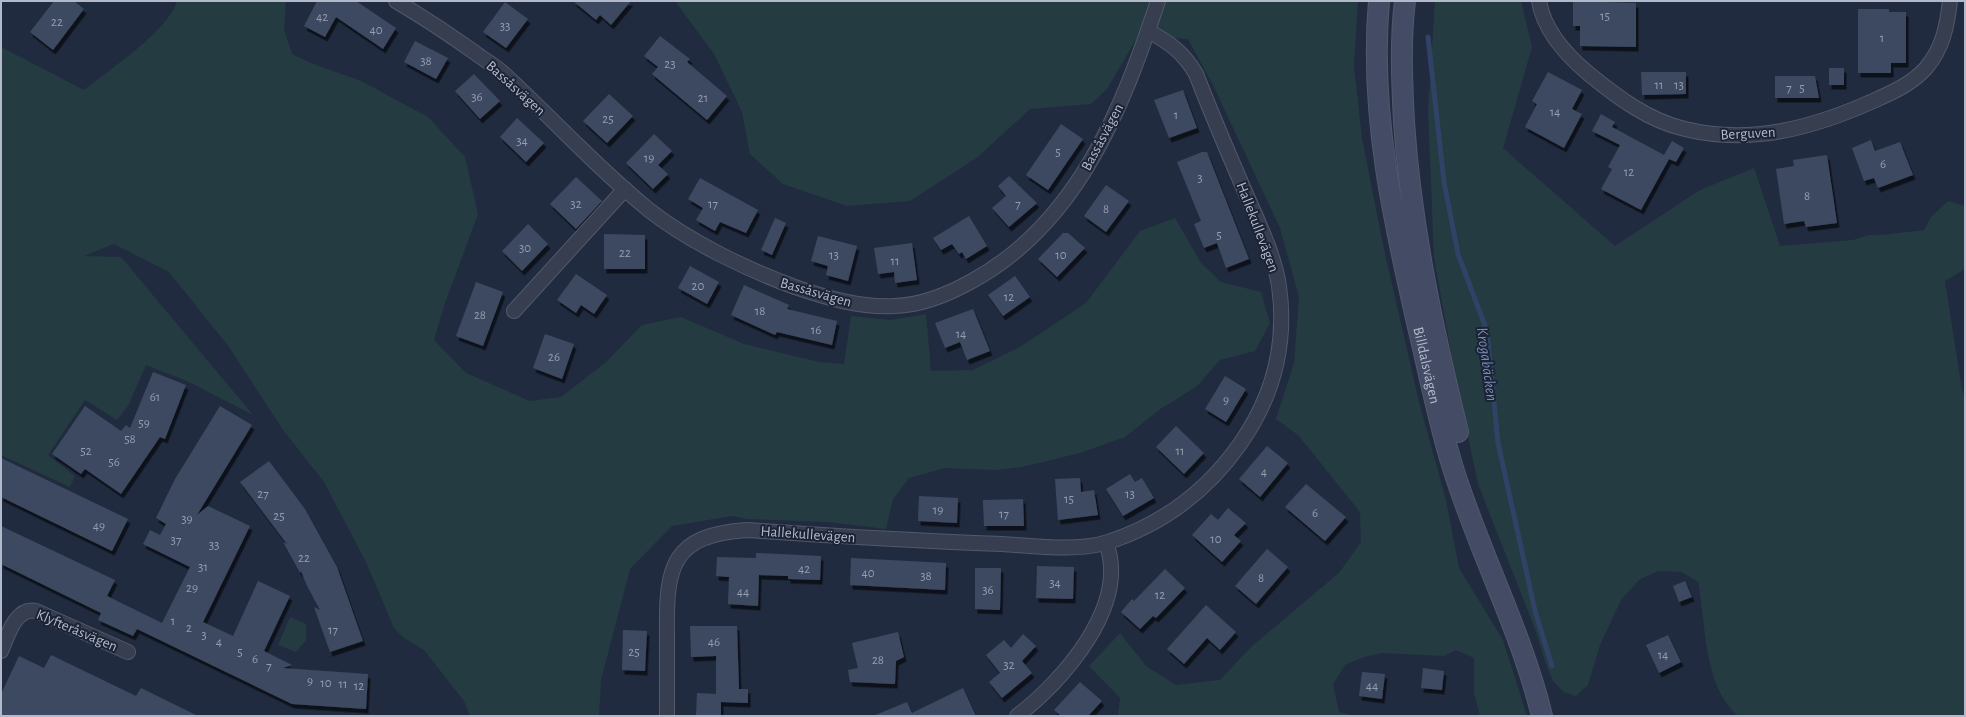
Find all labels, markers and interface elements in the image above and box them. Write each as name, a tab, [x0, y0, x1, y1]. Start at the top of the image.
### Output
house number: 15	[1600, 10, 1610, 23]
house number: 42	[316, 11, 328, 24]
house number: 22	[51, 16, 63, 29]
house number: 33	[500, 20, 510, 33]
house number: 40	[369, 24, 383, 37]
house number: 1	[1880, 32, 1884, 45]
house number: 38	[420, 55, 432, 68]
street label: Bassåsvägen	[483, 58, 548, 119]
house number: 23	[664, 58, 676, 71]
house number: 11	[1655, 79, 1663, 92]
house number: 13	[1674, 79, 1684, 92]
house number: 7	[1786, 82, 1792, 95]
house number: 5	[1799, 82, 1805, 95]
house number: 36	[471, 91, 483, 104]
house number: 21	[698, 92, 708, 105]
street label: Bassåsvägen	[1079, 101, 1126, 173]
house number: 14	[1550, 106, 1560, 119]
house number: 1	[1174, 109, 1178, 122]
house number: 25	[602, 113, 614, 126]
street label: Berguven	[1720, 125, 1776, 142]
house number: 34	[516, 135, 528, 148]
house number: 5	[1055, 146, 1061, 159]
house number: 19	[644, 152, 654, 165]
house number: 6	[1880, 158, 1886, 171]
house number: 12	[1624, 166, 1634, 179]
house number: 3	[1197, 172, 1203, 185]
street label: Hallekullevägen	[1234, 180, 1282, 274]
house number: 8	[1804, 190, 1810, 203]
house number: 32	[570, 198, 582, 211]
house number: 17	[708, 198, 719, 211]
house number: 7	[1015, 198, 1021, 211]
house number: 8	[1103, 203, 1109, 216]
house number: 5	[1216, 229, 1222, 242]
house number: 30	[519, 242, 531, 255]
house number: 22	[619, 247, 631, 260]
house number: 13	[829, 249, 839, 262]
house number: 10	[1055, 249, 1067, 262]
house number: 11	[891, 255, 899, 268]
street label: Bassåsvägen	[778, 275, 853, 310]
house number: 20	[692, 280, 705, 293]
house number: 12	[1004, 291, 1014, 304]
house number: 18	[755, 305, 765, 318]
house number: 28	[474, 309, 486, 322]
house number: 16	[811, 324, 821, 337]
street label: Billdalsvägen	[1410, 326, 1442, 405]
water label: Krogabäcken	[1474, 326, 1500, 402]
house number: 14	[956, 328, 966, 341]
house number: 26	[548, 351, 560, 364]
house number: 61	[150, 391, 160, 404]
house number: 9	[1223, 394, 1229, 407]
house number: 59	[138, 417, 150, 430]
house number: 58	[124, 433, 136, 446]
house number: 52	[80, 445, 92, 458]
house number: 11	[1176, 445, 1184, 458]
house number: 56	[108, 456, 120, 469]
house number: 4	[1261, 466, 1267, 479]
house number: 27	[257, 488, 269, 501]
house number: 13	[1125, 488, 1135, 501]
house number: 15	[1064, 493, 1074, 506]
house number: 19	[933, 504, 943, 517]
house number: 6	[1312, 507, 1318, 520]
house number: 17	[999, 508, 1010, 521]
house number: 25	[273, 510, 285, 523]
house number: 39	[181, 513, 193, 526]
house number: 49	[93, 520, 105, 533]
street label: Hallekullevägen	[760, 524, 856, 545]
house number: 10	[1210, 533, 1222, 546]
house number: 37	[171, 534, 182, 547]
house number: 33	[209, 539, 219, 552]
house number: 22	[298, 552, 310, 565]
house number: 31	[198, 561, 208, 574]
house number: 42	[798, 563, 810, 576]
house number: 40	[861, 567, 875, 580]
house number: 38	[920, 570, 932, 583]
house number: 8	[1258, 572, 1264, 585]
house number: 34	[1049, 577, 1061, 590]
house number: 29	[186, 582, 198, 595]
house number: 36	[982, 584, 994, 597]
house number: 44	[737, 586, 749, 599]
house number: 12	[1155, 589, 1165, 602]
street label: Klyfteråsvägen	[34, 607, 120, 654]
house number: 1	[171, 615, 175, 628]
house number: 2	[186, 622, 192, 635]
house number: 17	[328, 624, 339, 637]
house number: 3	[201, 629, 207, 642]
house number: 4	[216, 636, 222, 649]
house number: 46	[708, 636, 720, 649]
house number: 5	[237, 646, 243, 659]
house number: 25	[628, 646, 640, 659]
house number: 14	[1658, 649, 1668, 662]
house number: 6	[252, 653, 258, 666]
house number: 28	[872, 654, 884, 667]
house number: 32	[1003, 659, 1015, 672]
house number: 7	[266, 660, 272, 673]
house number: 9	[307, 675, 313, 688]
house number: 10	[320, 677, 332, 690]
house number: 11	[339, 678, 347, 691]
house number: 12	[354, 680, 364, 693]
house number: 44	[1366, 680, 1378, 693]

